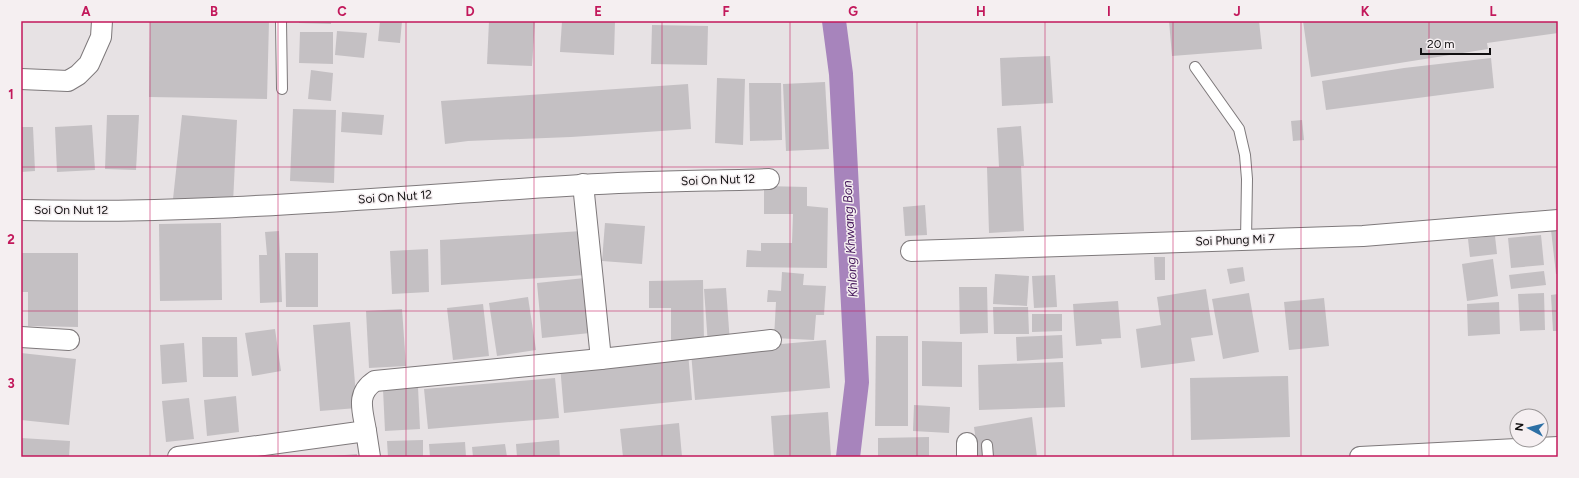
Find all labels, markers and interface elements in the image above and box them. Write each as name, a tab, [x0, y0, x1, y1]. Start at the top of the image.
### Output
text: A	[81, 4, 91, 19]
text: B	[210, 4, 218, 19]
text: C	[337, 4, 347, 19]
text: D	[465, 4, 475, 19]
text: E	[594, 4, 602, 19]
text: F	[722, 4, 730, 19]
text: G	[848, 4, 858, 19]
text: H	[976, 4, 986, 19]
text: I	[1107, 4, 1111, 19]
text: J	[1233, 4, 1241, 19]
text: K	[1361, 4, 1370, 19]
text: L	[1490, 4, 1497, 19]
scale bar	[1421, 30, 1490, 56]
text: 20 m	[1427, 37, 1455, 51]
text: 1	[8, 87, 14, 102]
street label: Soi On Nut 12	[681, 172, 755, 188]
water label: Khlong Khwang Bon	[839, 180, 861, 298]
street label: Soi On Nut 12	[358, 187, 432, 207]
street label: Soi On Nut 12	[34, 203, 108, 217]
text: 2	[7, 232, 15, 247]
street label: Soi Phung Mi 7	[1195, 232, 1276, 248]
text: 3	[7, 376, 15, 391]
north arrow	[1509, 408, 1549, 448]
text: N	[1513, 422, 1527, 432]

